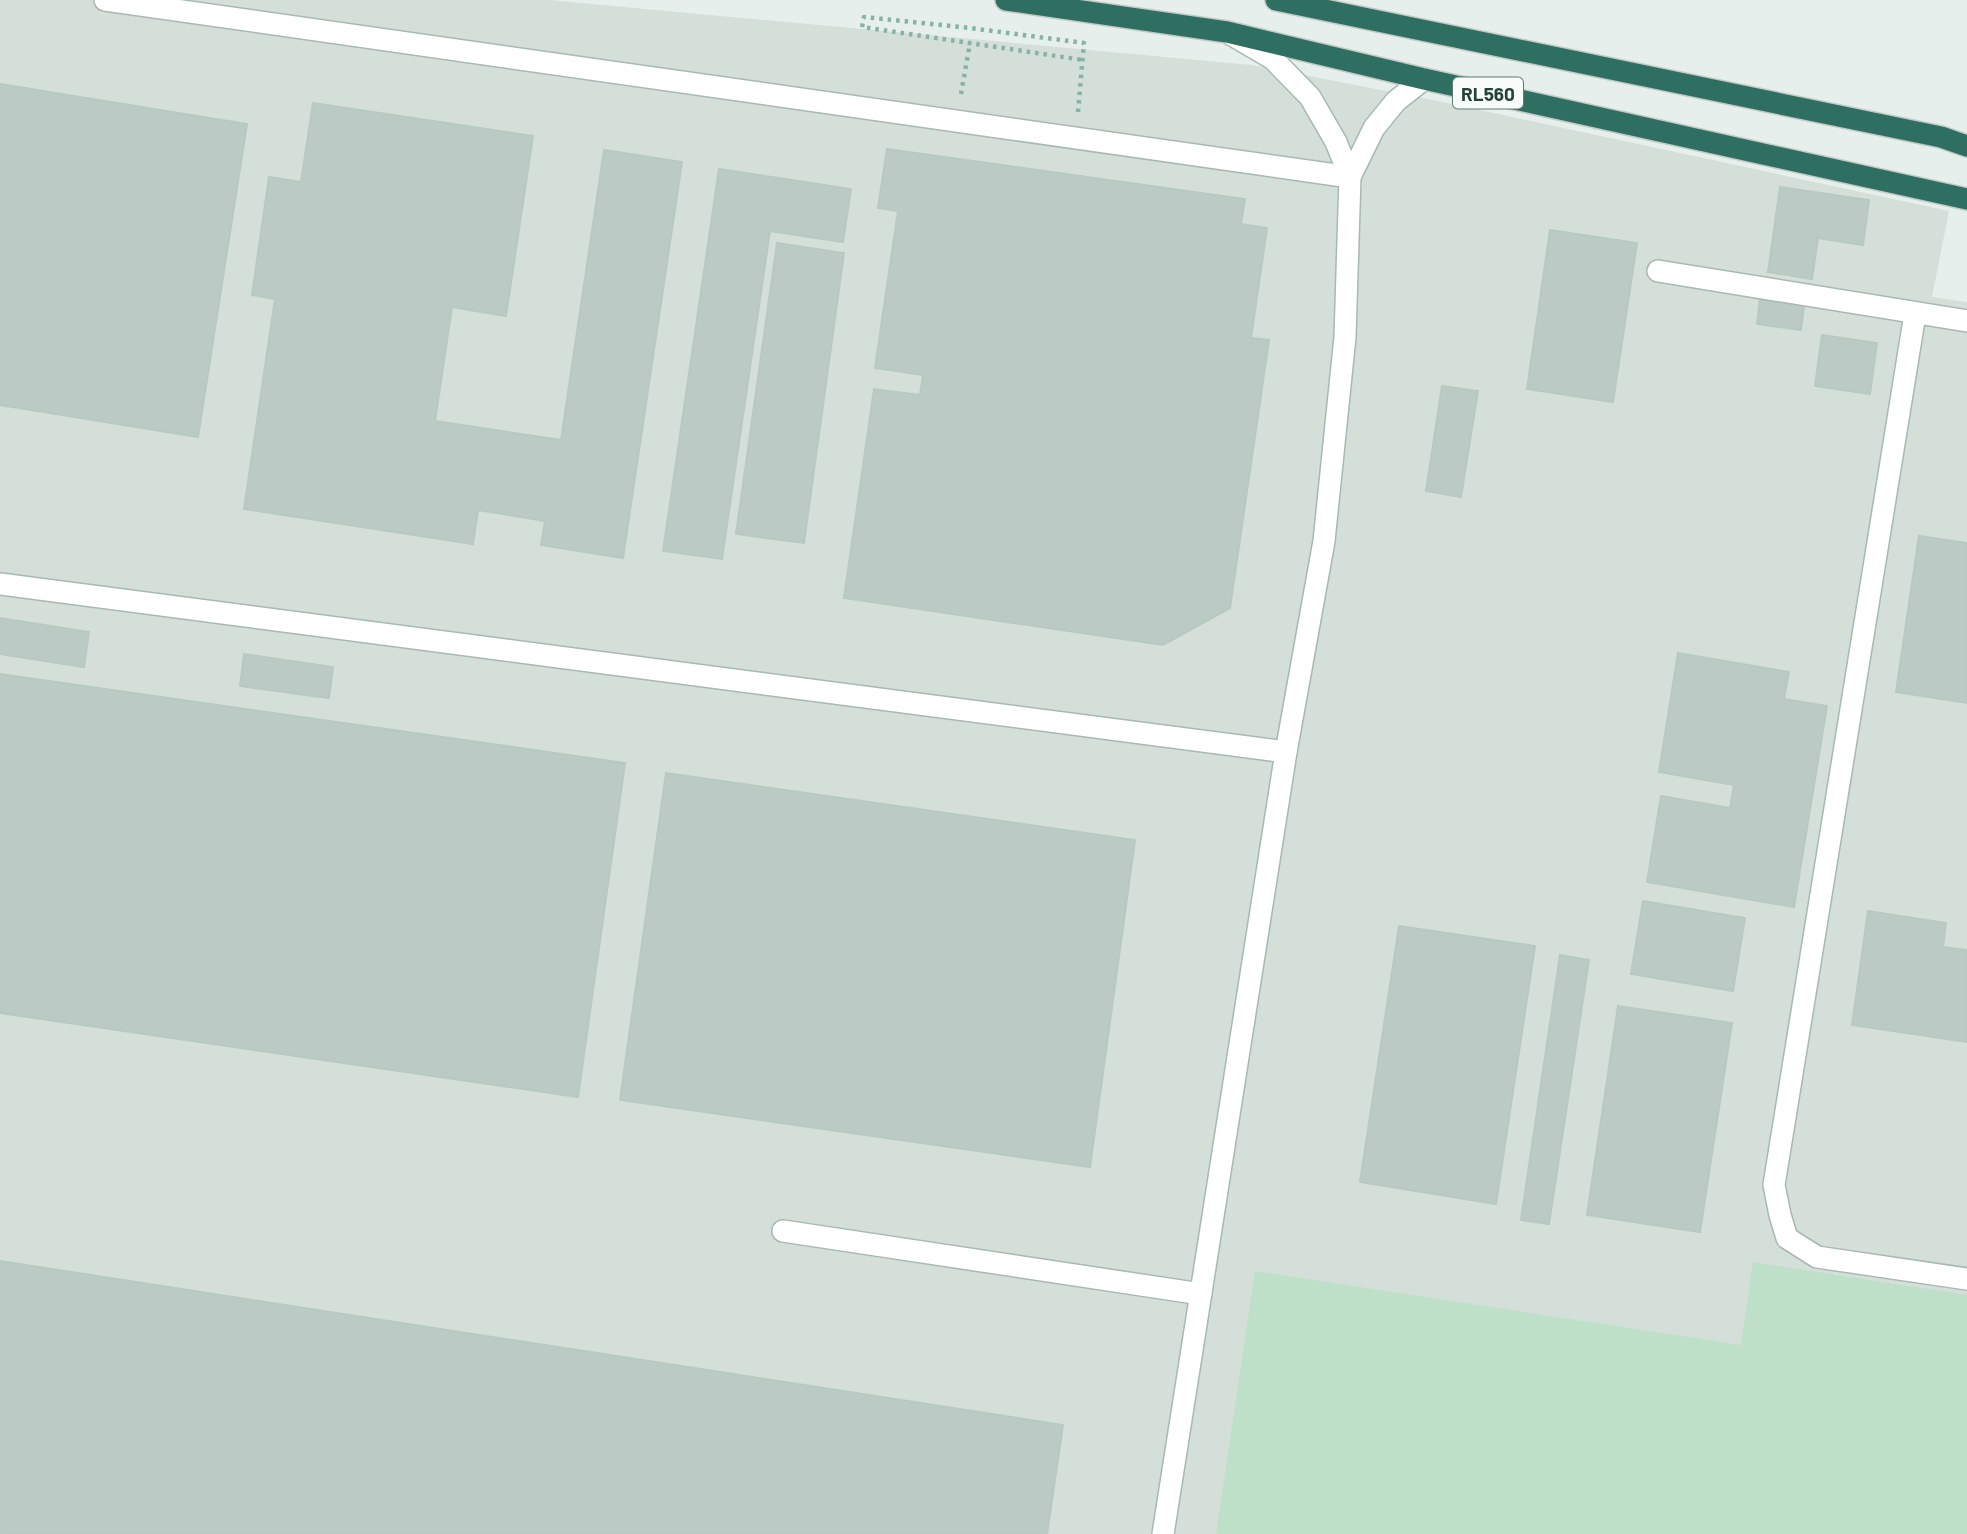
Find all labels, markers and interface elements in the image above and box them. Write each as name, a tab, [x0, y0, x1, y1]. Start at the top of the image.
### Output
road number: RL560	[1453, 78, 1523, 108]

